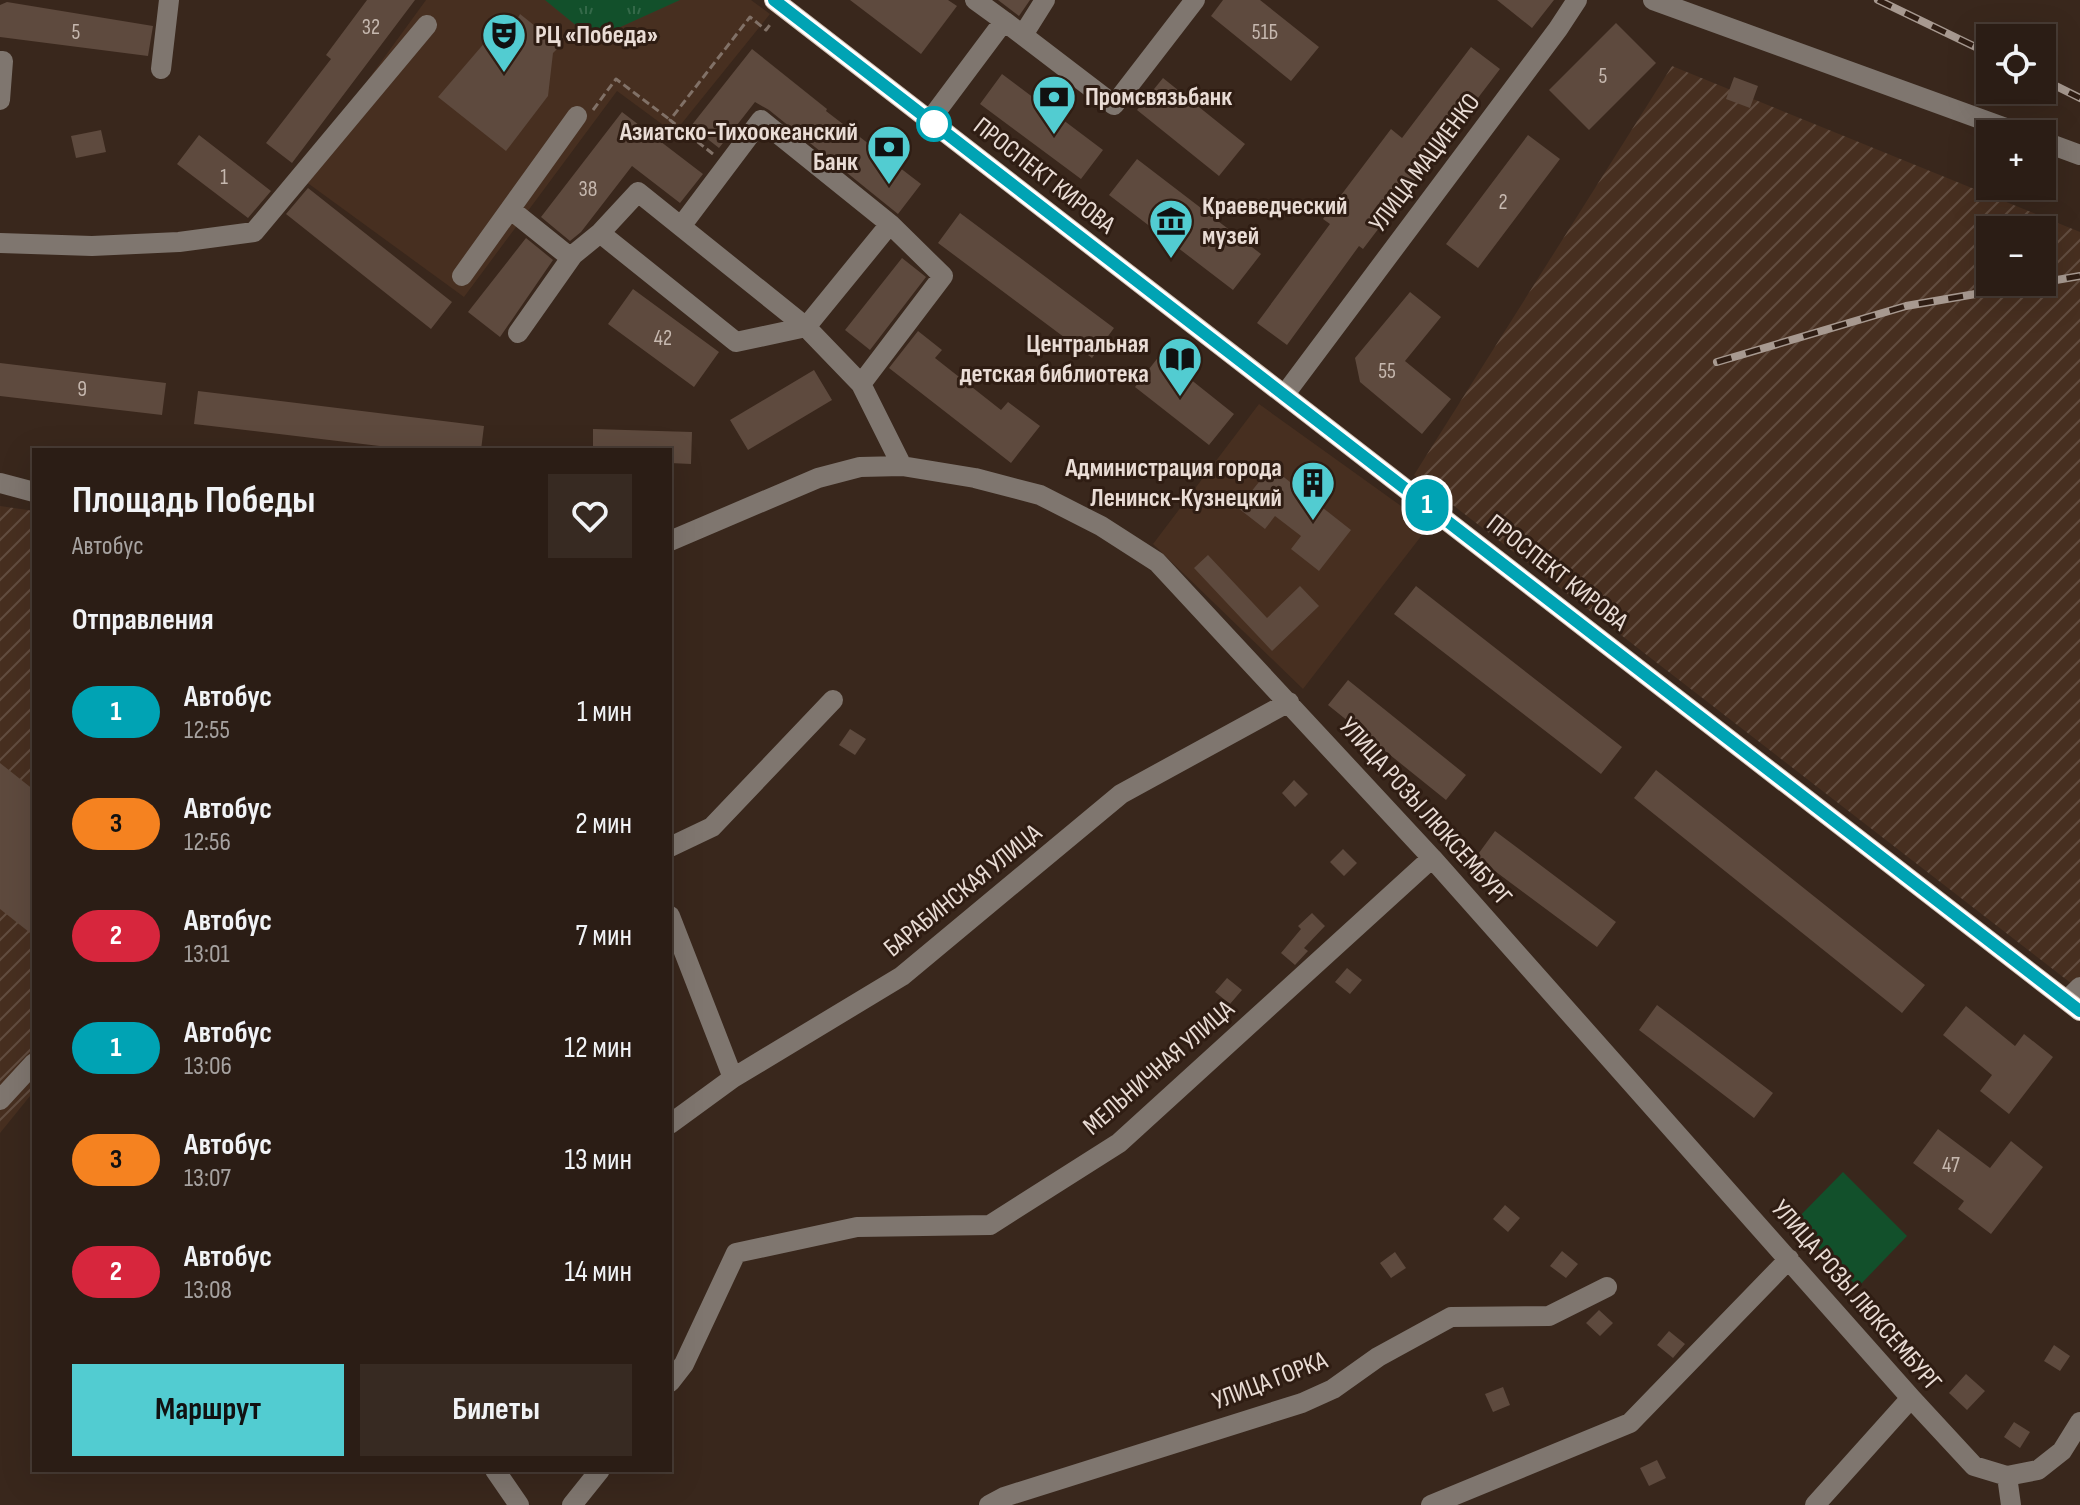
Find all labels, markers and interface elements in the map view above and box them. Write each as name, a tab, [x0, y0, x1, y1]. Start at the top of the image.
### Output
theatre icon: РЦ «Победа»	[480, 11, 528, 74]
house number: 32	[362, 14, 380, 41]
house number: 5	[72, 19, 81, 46]
house number: 51Б	[1252, 19, 1278, 46]
place label: РЦ «Победа»	[535, 20, 658, 51]
map controls	[1976, 24, 2056, 296]
button: locate	[1976, 24, 2056, 104]
house number: 5	[1599, 63, 1608, 90]
bank icon: Промсвязьбанк	[1030, 73, 1078, 136]
place label: Промсвязьбанк	[1085, 82, 1232, 113]
street label: УЛИЦА МАЦИЕНКО	[1363, 88, 1487, 238]
unlabelled marker	[917, 107, 951, 141]
street label: ПРОСПЕКТ КИРОВА	[967, 111, 1122, 241]
place label: Азиатско-Тихоокеанский Банк	[619, 117, 858, 178]
button: +	[1976, 120, 2056, 200]
bank icon: Азиатско-Тихоокеанский Банк	[865, 123, 913, 186]
house number: 1	[220, 164, 228, 191]
house number: 38	[579, 176, 597, 203]
house number: 2	[1498, 189, 1508, 216]
place label: Краеведческий музей	[1202, 191, 1347, 252]
museum icon: Краеведческий музей	[1147, 197, 1195, 260]
button: −	[1976, 216, 2056, 296]
house number: 42	[654, 325, 672, 352]
place label: Центральная детская библиотека	[959, 329, 1149, 390]
library icon: Центральная детская библиотека	[1156, 335, 1204, 398]
house number: 55	[1378, 358, 1396, 385]
house number: 9	[77, 376, 87, 403]
place label: Администрация города Ленинск-Кузнецкий	[1064, 453, 1282, 514]
building icon: Администрация города Ленинск-Кузнецкий	[1289, 459, 1337, 522]
button: heart	[548, 474, 632, 558]
text: Площадь Победы	[72, 478, 315, 523]
line badge: 1	[1401, 479, 1453, 531]
text: 1	[1422, 488, 1432, 521]
street label: ПРОСПЕКТ КИРОВА	[1480, 508, 1635, 638]
text: Автобус	[72, 531, 144, 562]
text: Отправления	[72, 602, 214, 638]
text: Автобус	[184, 679, 272, 715]
text: 1 мин	[577, 694, 632, 730]
text: 1	[111, 695, 121, 728]
street label: УЛИЦА РОЗЫ ЛЮКСЕМБУРГ	[1332, 711, 1518, 913]
text: 12:55	[184, 715, 230, 746]
text: Автобус	[184, 791, 272, 827]
text: 2 мин	[575, 806, 632, 842]
text: 3	[110, 807, 122, 840]
street label: БАРАБИНСКАЯ УЛИЦА	[878, 817, 1049, 964]
text: 12:56	[184, 827, 231, 858]
text: Автобус	[184, 903, 272, 939]
text: 7 мин	[576, 918, 632, 954]
text: 2	[110, 919, 122, 952]
text: 13:01	[184, 939, 230, 970]
street label: МЕЛЬНИЧНАЯ УЛИЦА	[1077, 993, 1242, 1142]
text: Автобус	[184, 1015, 272, 1051]
text: 12 мин	[564, 1030, 632, 1066]
text: 1	[111, 1031, 121, 1064]
text: 13:06	[184, 1051, 232, 1082]
text: Автобус	[184, 1127, 272, 1163]
text: 13 мин	[564, 1142, 632, 1178]
text: 3	[110, 1143, 122, 1176]
house number: 47	[1942, 1152, 1960, 1179]
text: 13:07	[184, 1163, 231, 1194]
street label: УЛИЦА РОЗЫ ЛЮКСЕМБУРГ	[1765, 1194, 1947, 1398]
text: Автобус	[184, 1239, 272, 1275]
text: 14 мин	[564, 1254, 632, 1290]
text: 2	[110, 1255, 122, 1288]
text: 13:08	[184, 1275, 232, 1306]
street label: УЛИЦА ГОРКА	[1208, 1345, 1333, 1417]
button: Маршрут	[72, 1364, 344, 1456]
button: Билеты	[360, 1364, 632, 1456]

